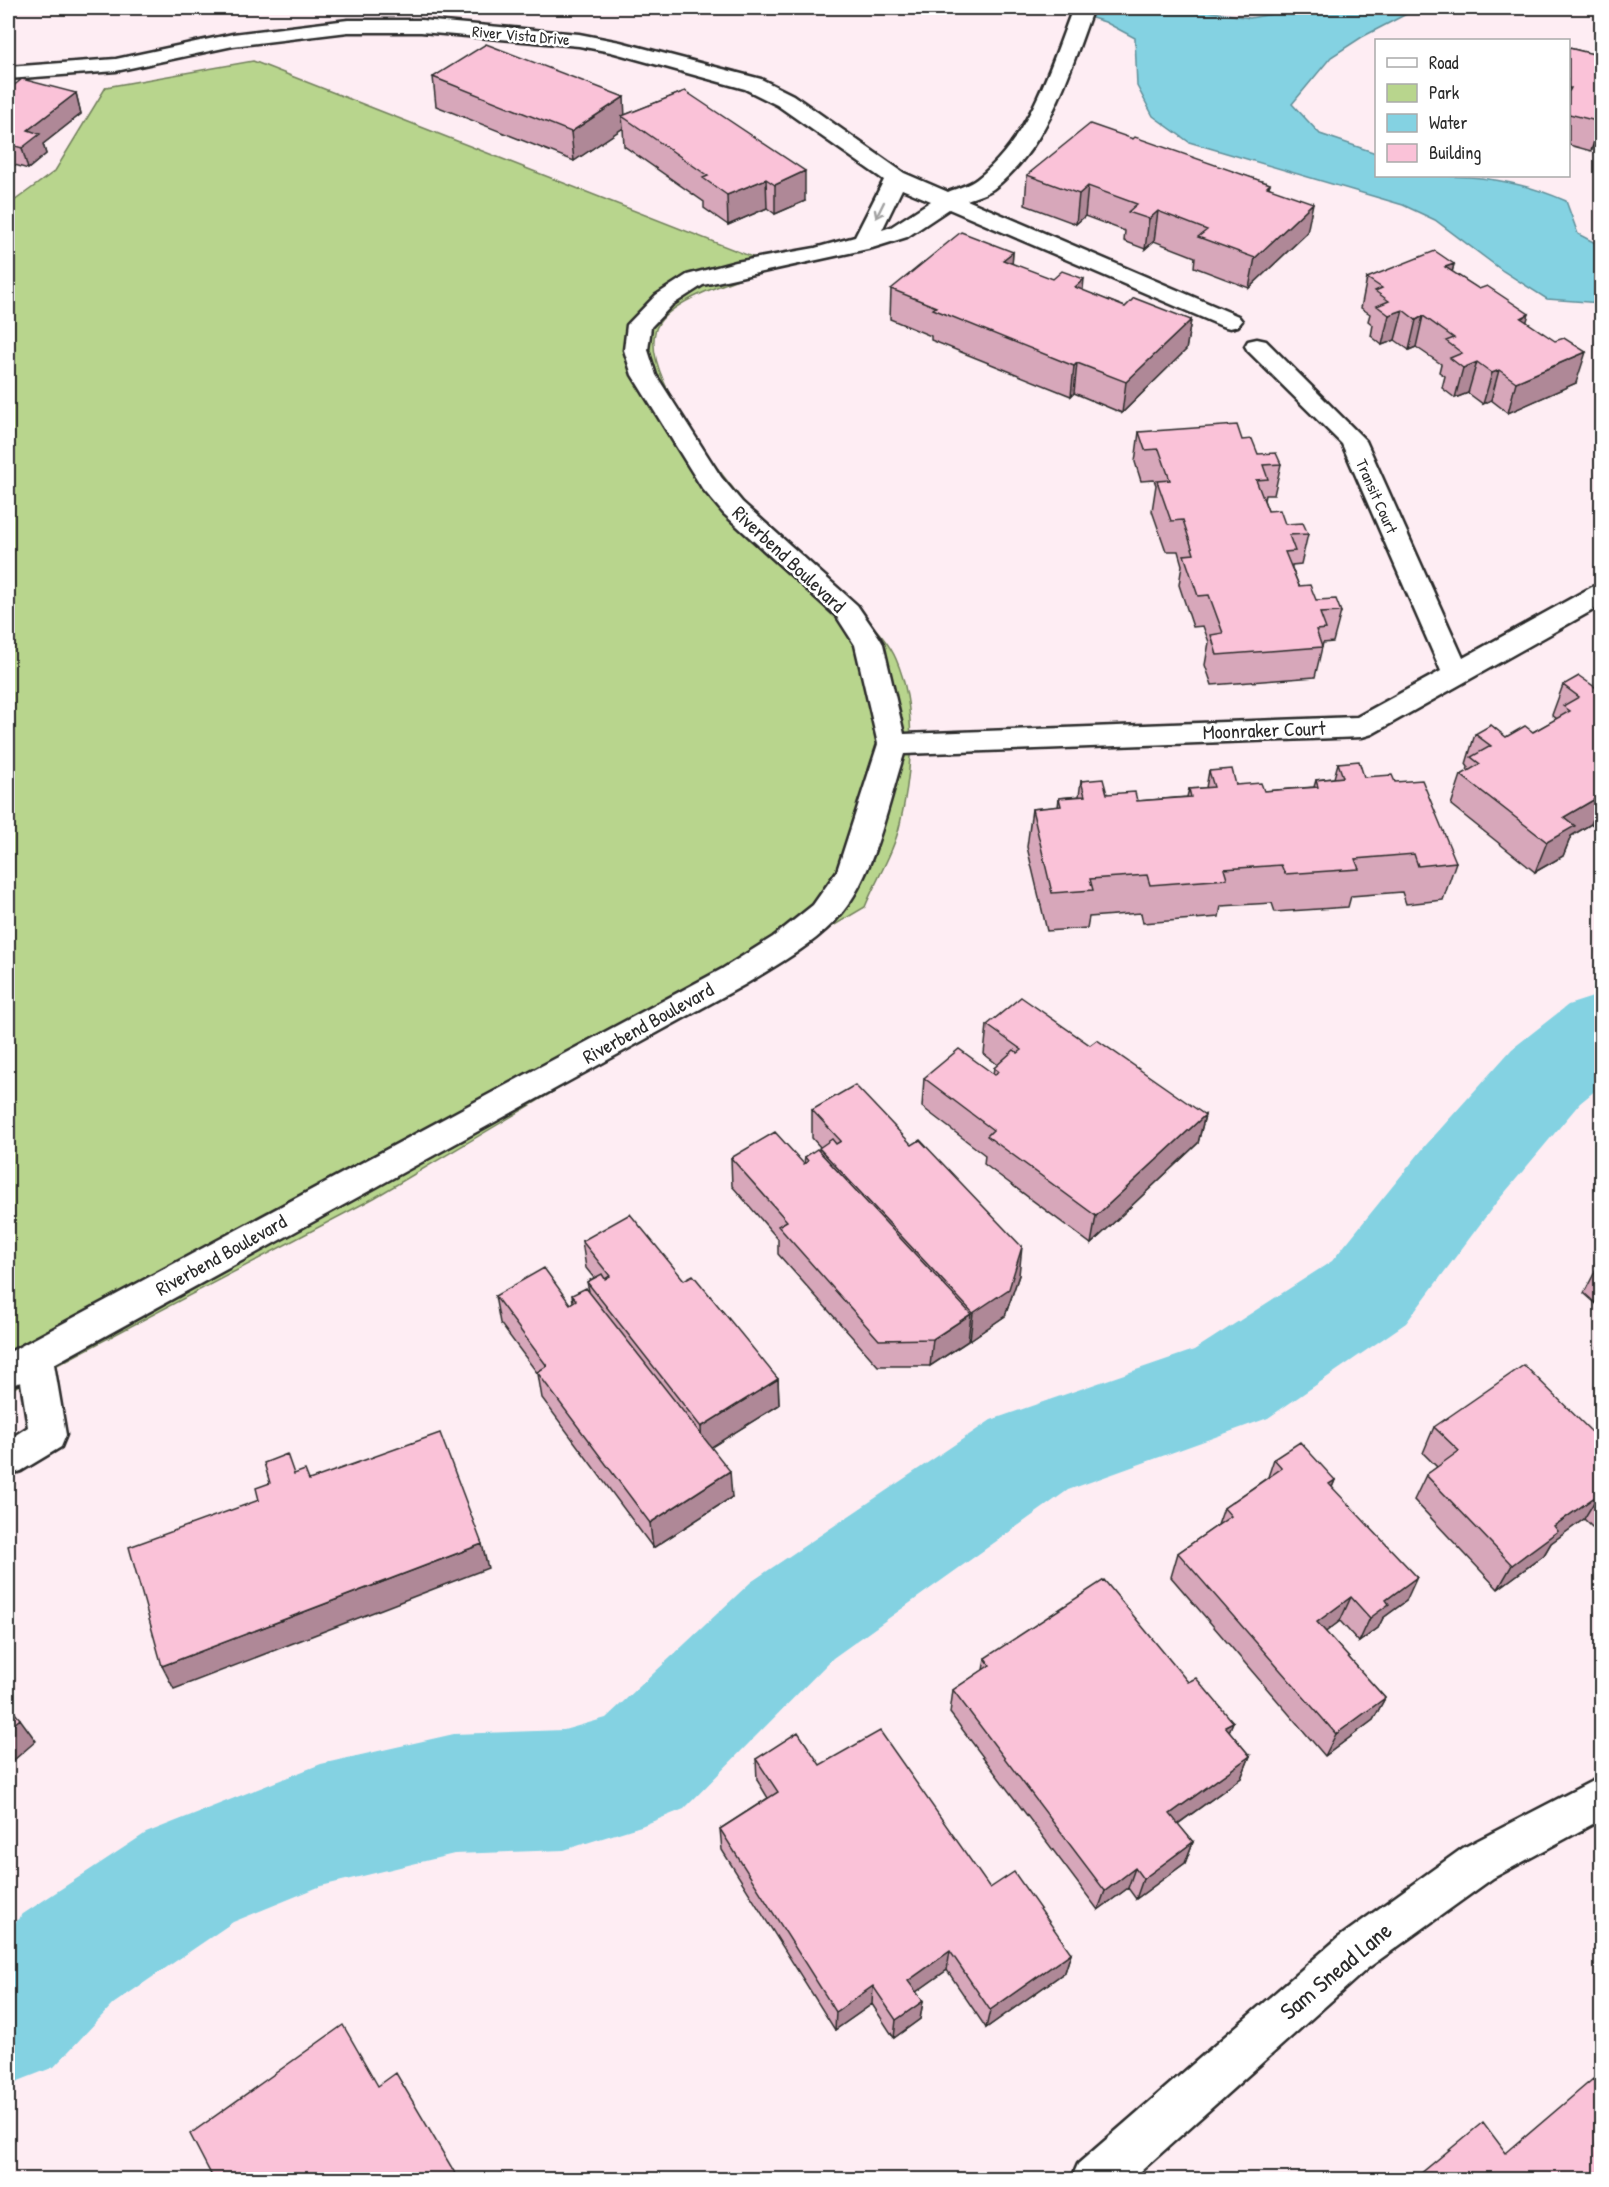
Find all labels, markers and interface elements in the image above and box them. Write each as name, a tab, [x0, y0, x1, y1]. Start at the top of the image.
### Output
street label: River Vista Drive	[471, 20, 571, 50]
legend	[1375, 39, 1570, 177]
text: Road	[1429, 50, 1459, 75]
text: Park	[1429, 80, 1460, 105]
text: Water	[1429, 110, 1467, 135]
text: Building	[1429, 140, 1481, 165]
one-way arrow	[874, 201, 885, 219]
street label: Transit Court	[1351, 455, 1403, 537]
street label: Riverbend Boulevard	[727, 499, 852, 618]
street label: Moonraker Court	[1202, 714, 1327, 745]
street label: Riverbend Boulevard	[578, 975, 718, 1070]
street label: Riverbend Boulevard	[151, 1207, 291, 1302]
street label: Sam Snead Lane	[1273, 1914, 1398, 2026]

